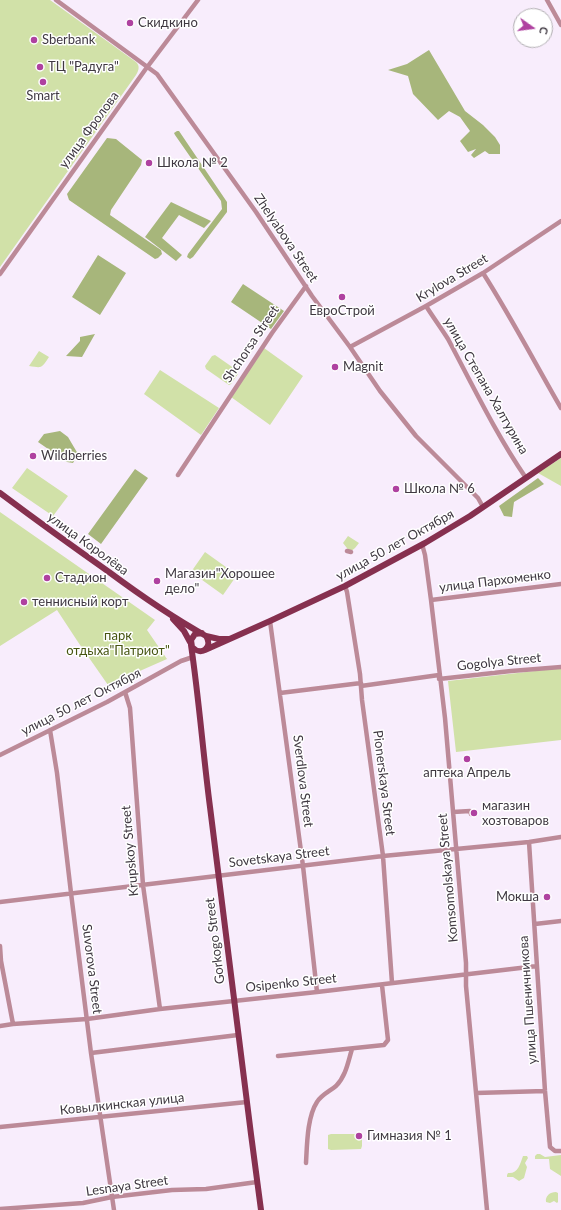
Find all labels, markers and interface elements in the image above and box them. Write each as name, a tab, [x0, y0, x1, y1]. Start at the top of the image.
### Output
north arrow	[513, 8, 553, 48]
place label: Скидкино	[138, 15, 198, 31]
marker: Скидкино	[125, 18, 135, 28]
text: С	[537, 26, 551, 36]
place label: Sberbank	[42, 32, 95, 48]
marker: Sberbank	[29, 35, 39, 45]
place label: ТЦ "Радуга"	[48, 59, 119, 75]
marker: ТЦ "Радуга"	[35, 62, 45, 72]
marker: Smart	[38, 77, 48, 87]
place label: Smart	[26, 88, 60, 104]
street label: улица Фролова	[56, 89, 122, 171]
place label: Школа № 2	[157, 155, 228, 171]
marker: Школа № 2	[144, 158, 154, 168]
street label: Zhelyabova Street	[251, 191, 321, 285]
street label: Krylova Street	[413, 250, 491, 306]
marker: ЕвроСтрой	[337, 292, 347, 302]
street label: Shchorsa Street	[220, 303, 282, 385]
place label: ЕвроСтрой	[309, 303, 375, 319]
street label: улица Степана Халтурина	[440, 315, 532, 457]
place label: Magnit	[343, 359, 383, 375]
marker: Magnit	[330, 362, 340, 372]
place label: Wildberries	[41, 448, 107, 464]
marker: Wildberries	[28, 451, 38, 461]
place label: Школа № 6	[404, 481, 475, 497]
marker: Школа № 6	[391, 484, 401, 494]
street label: улица 50 лет Октября	[333, 506, 457, 584]
street label: улица Королёва	[44, 509, 132, 579]
place label: Магазин"Хорошее дело"	[165, 566, 275, 597]
street label: улица Пархоменко	[438, 566, 552, 596]
place label: Стадион	[55, 570, 107, 586]
marker: Стадион	[42, 573, 52, 583]
marker: Магазин"Хорошее дело"	[152, 576, 162, 586]
place label: теннисный корт	[32, 594, 129, 610]
marker: теннисный корт	[19, 597, 29, 607]
park label: парк отдыха"Патриот"	[66, 628, 170, 659]
street label: Gogolya Street	[456, 650, 542, 674]
street label: улица 50 лет Октября	[18, 665, 144, 739]
street label: Pionerskaya Street	[370, 729, 398, 837]
street label: Sverdlova Street	[290, 734, 316, 828]
marker: аптека Апрель	[462, 754, 472, 764]
place label: аптека Апрель	[423, 765, 511, 781]
place label: магазин хозтоваров	[482, 798, 549, 829]
street label: Krupskoy Street	[118, 805, 142, 897]
marker: магазин хозтоваров	[469, 808, 479, 818]
street label: Komsomolskaya Street	[435, 813, 461, 943]
street label: Sovetskaya Street	[228, 843, 330, 871]
place label: Мокша	[496, 889, 539, 905]
marker: Мокша	[542, 892, 552, 902]
street label: Gorkogo Street	[202, 897, 228, 985]
street label: Suvorova Street	[79, 923, 105, 1015]
street label: улица Пшеничникова	[516, 935, 540, 1065]
street label: Osipenko Street	[245, 970, 337, 996]
street label: Ковылкинская улица	[59, 1090, 185, 1118]
place label: Гимназия № 1	[367, 1128, 452, 1144]
marker: Гимназия № 1	[354, 1131, 364, 1141]
street label: Lesnaya Street	[85, 1173, 169, 1199]

